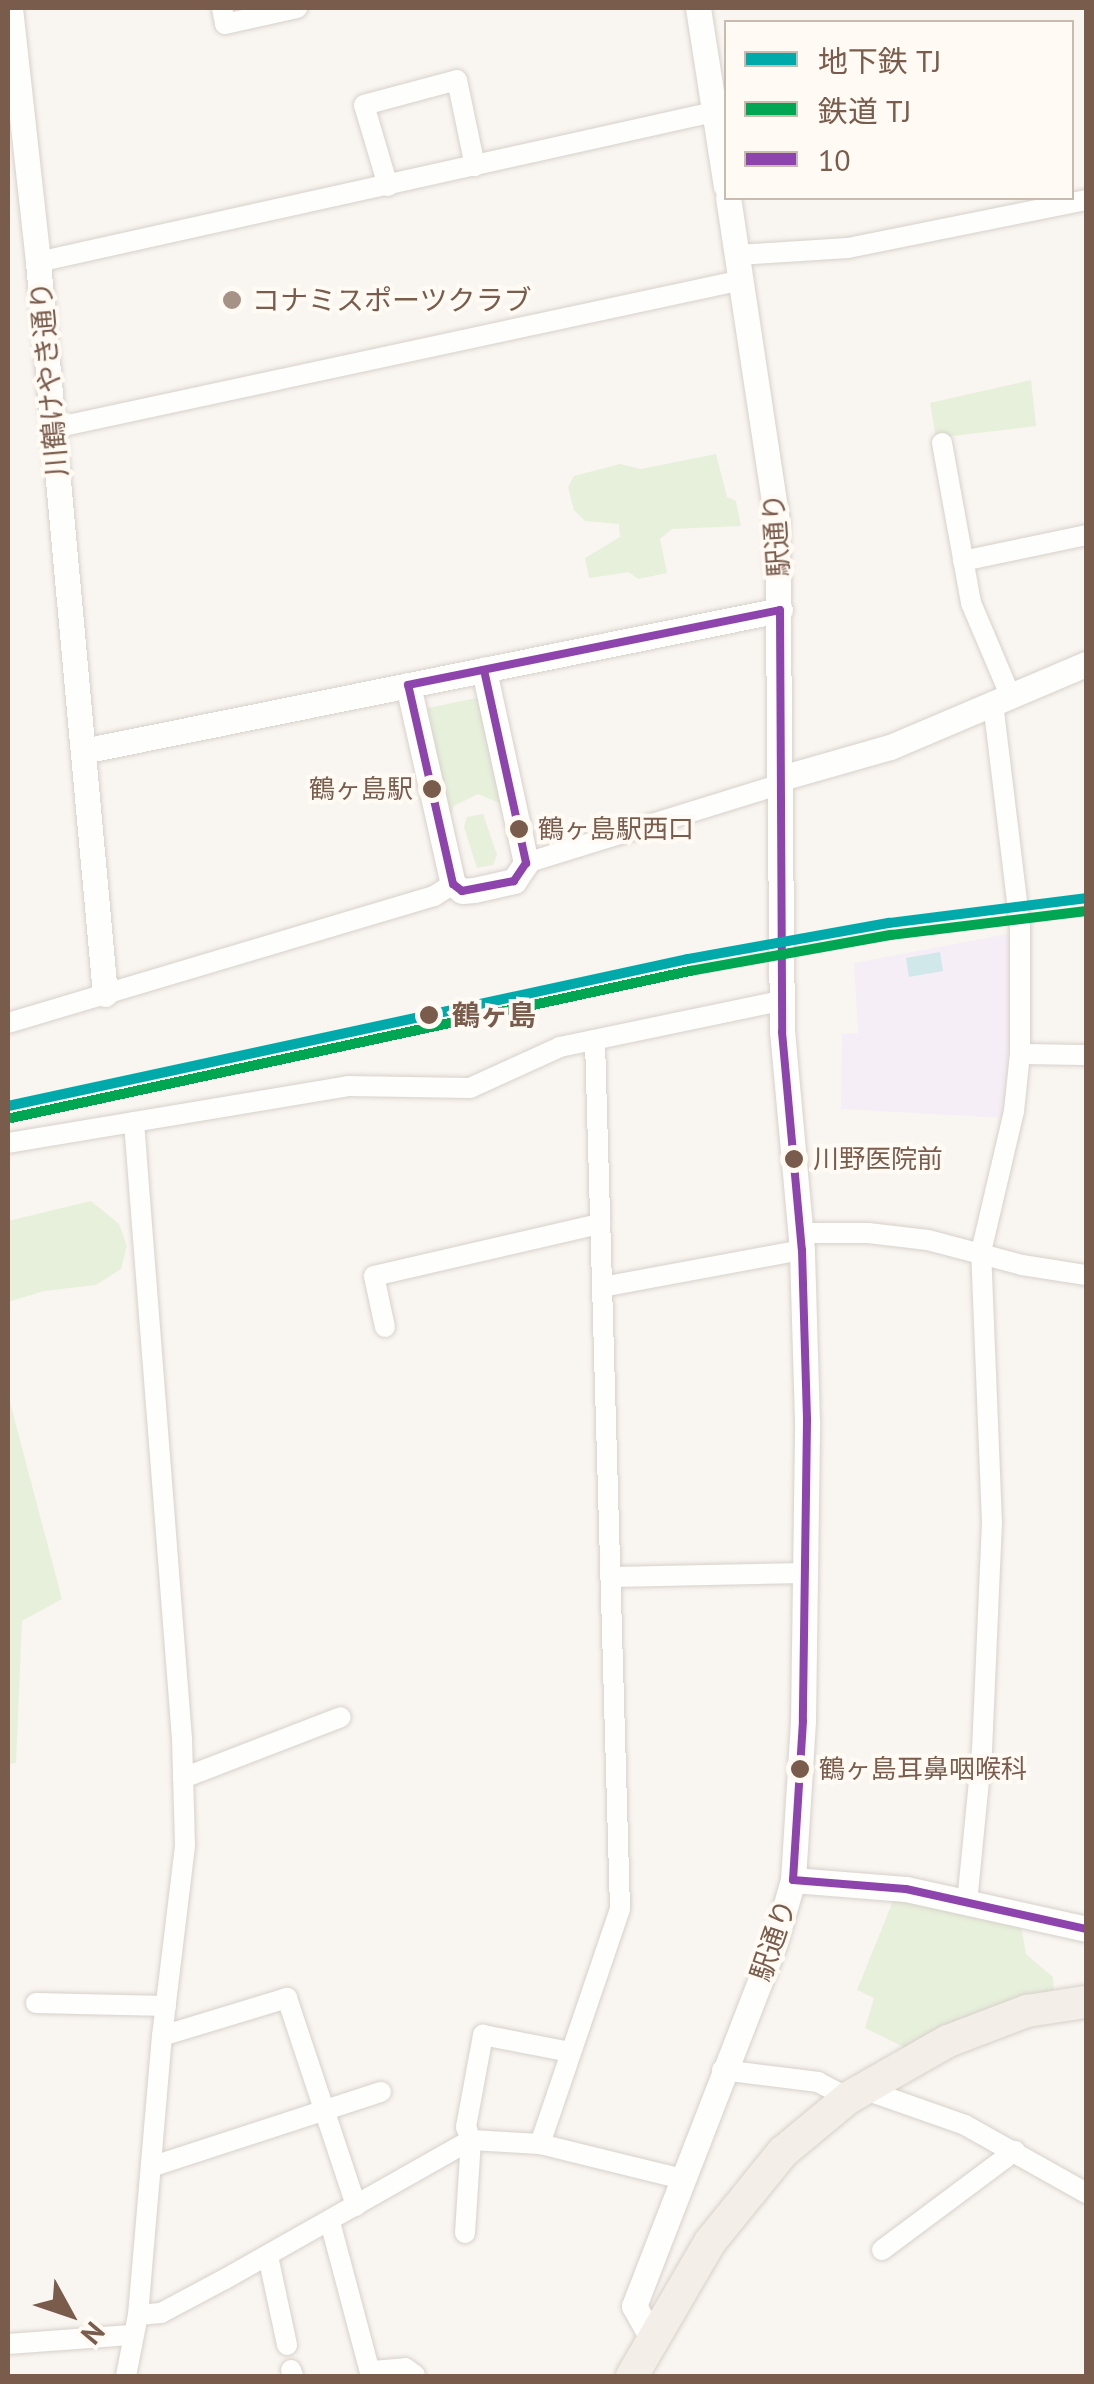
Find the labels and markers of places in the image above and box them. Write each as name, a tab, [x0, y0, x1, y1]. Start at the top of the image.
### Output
place label: コナミスポーツクラブ	[252, 283, 532, 317]
marker: コナミスポーツクラブ	[221, 289, 243, 311]
place label: 鶴ヶ島駅	[309, 773, 413, 805]
marker: 鶴ヶ島駅	[422, 779, 442, 799]
place label: 鶴ヶ島駅西口	[538, 813, 694, 845]
marker: 鶴ヶ島駅西口	[509, 819, 529, 839]
place label: 鶴ヶ島	[452, 998, 536, 1032]
marker: 鶴ヶ島	[416, 1002, 442, 1028]
place label: 川野医院前	[813, 1143, 943, 1175]
marker: 川野医院前	[784, 1149, 804, 1169]
place label: 鶴ヶ島耳鼻咽喉科	[819, 1753, 1027, 1785]
marker: 鶴ヶ島耳鼻咽喉科	[790, 1759, 810, 1779]

